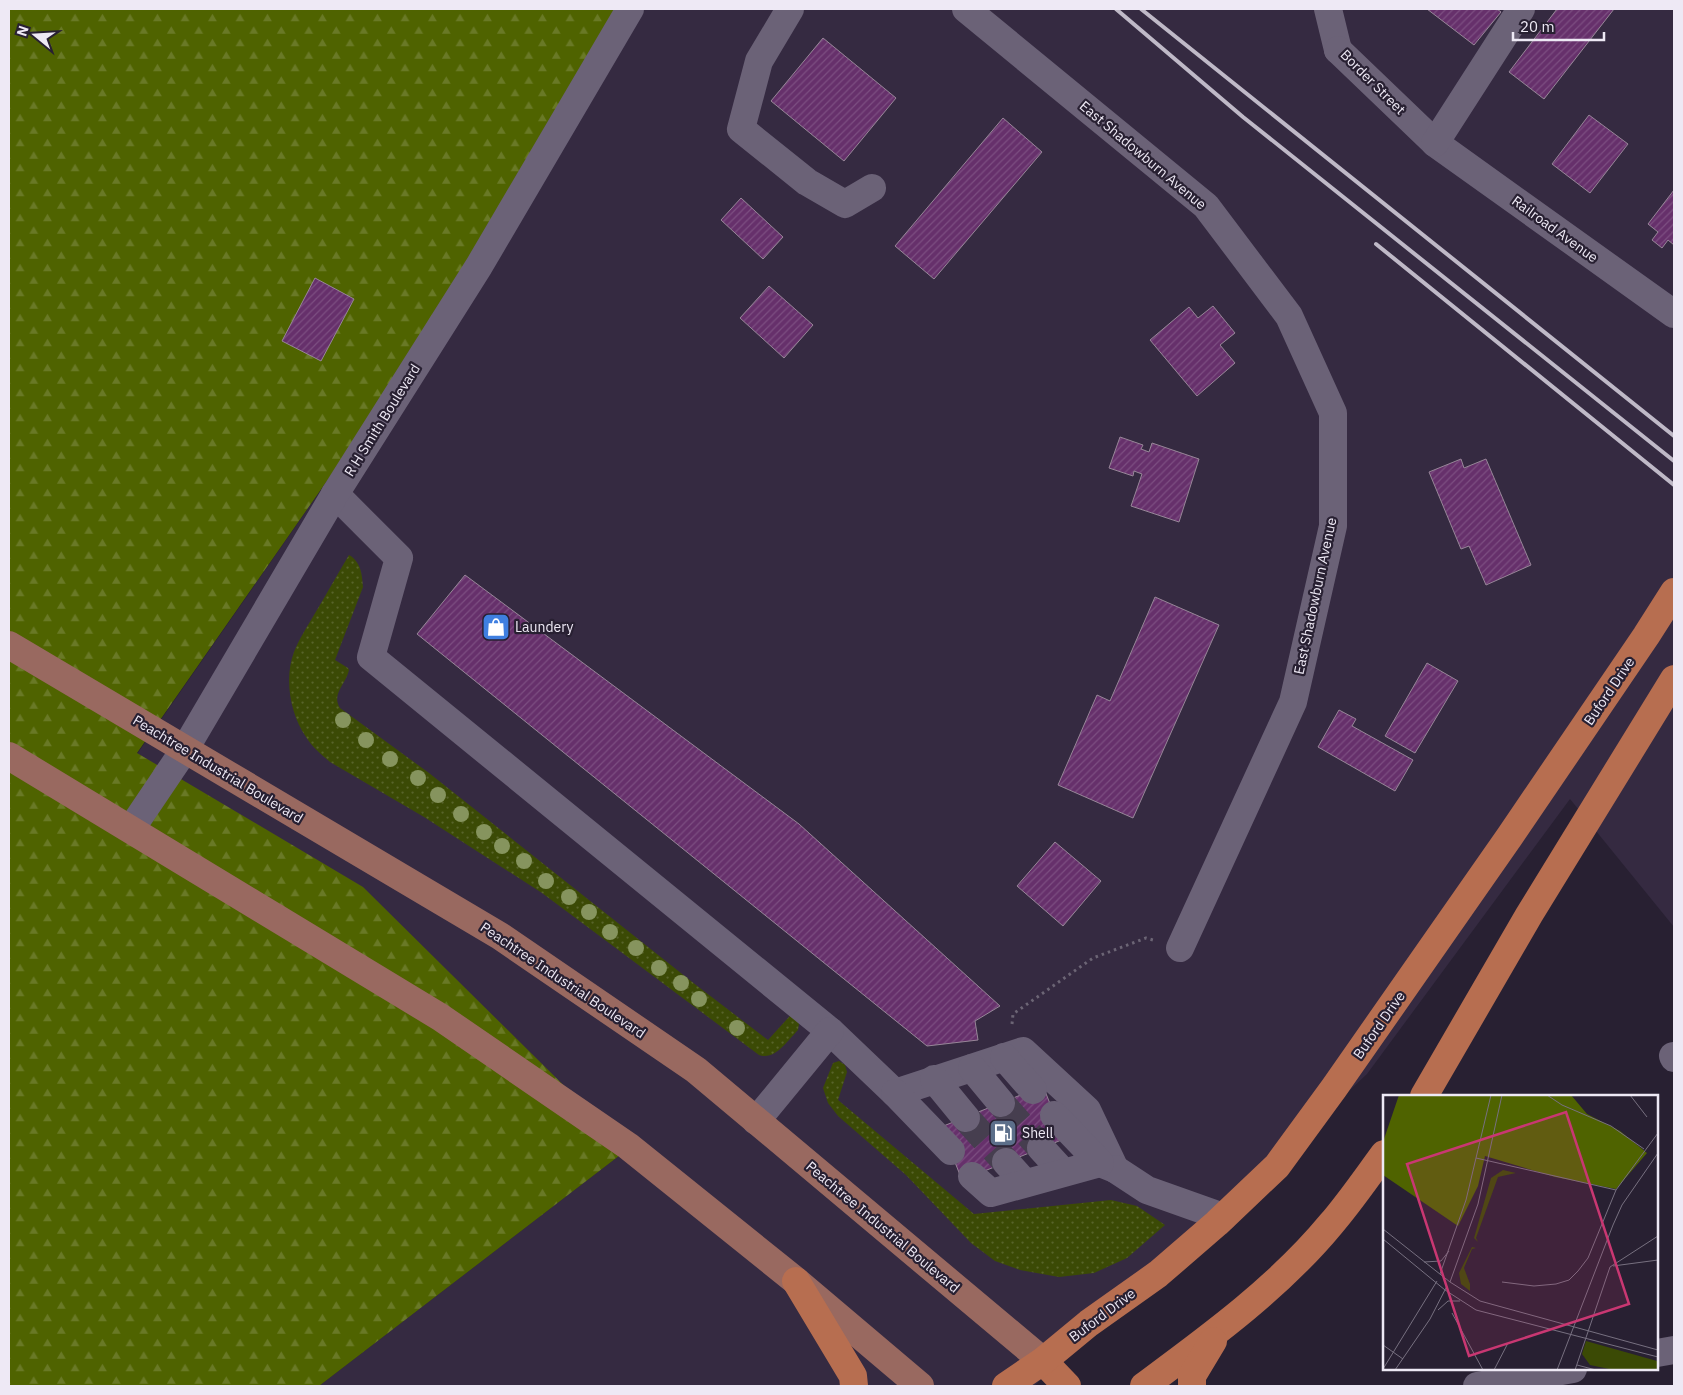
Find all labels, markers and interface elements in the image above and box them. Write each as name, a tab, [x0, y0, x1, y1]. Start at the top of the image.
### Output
north arrow	[10, 10, 60, 60]
scale bar	[1513, 10, 1604, 42]
text: 20 m	[1520, 17, 1555, 36]
text: N	[13, 23, 33, 39]
street label: Border Street	[1337, 46, 1409, 118]
street label: East Shadowburn Avenue	[1076, 97, 1210, 214]
street label: Railroad Avenue	[1508, 192, 1602, 266]
street label: R H Smith Boulevard	[340, 360, 424, 480]
street label: East Shadowburn Avenue	[1290, 516, 1340, 676]
shop icon: Laundery	[481, 612, 511, 642]
place label: Laundery	[515, 618, 573, 636]
street label: Buford Drive	[1580, 653, 1639, 729]
street label: Peachtree Industrial Boulevard	[130, 711, 306, 827]
street label: Peachtree Industrial Boulevard	[477, 918, 649, 1042]
street label: Buford Drive	[1349, 987, 1409, 1062]
inset map	[1383, 1095, 1658, 1370]
fuel station icon: Shell	[988, 1118, 1018, 1148]
place label: Shell	[1022, 1124, 1054, 1142]
street label: Peachtree Industrial Boulevard	[802, 1157, 964, 1297]
street label: Buford Drive	[1065, 1284, 1139, 1346]

